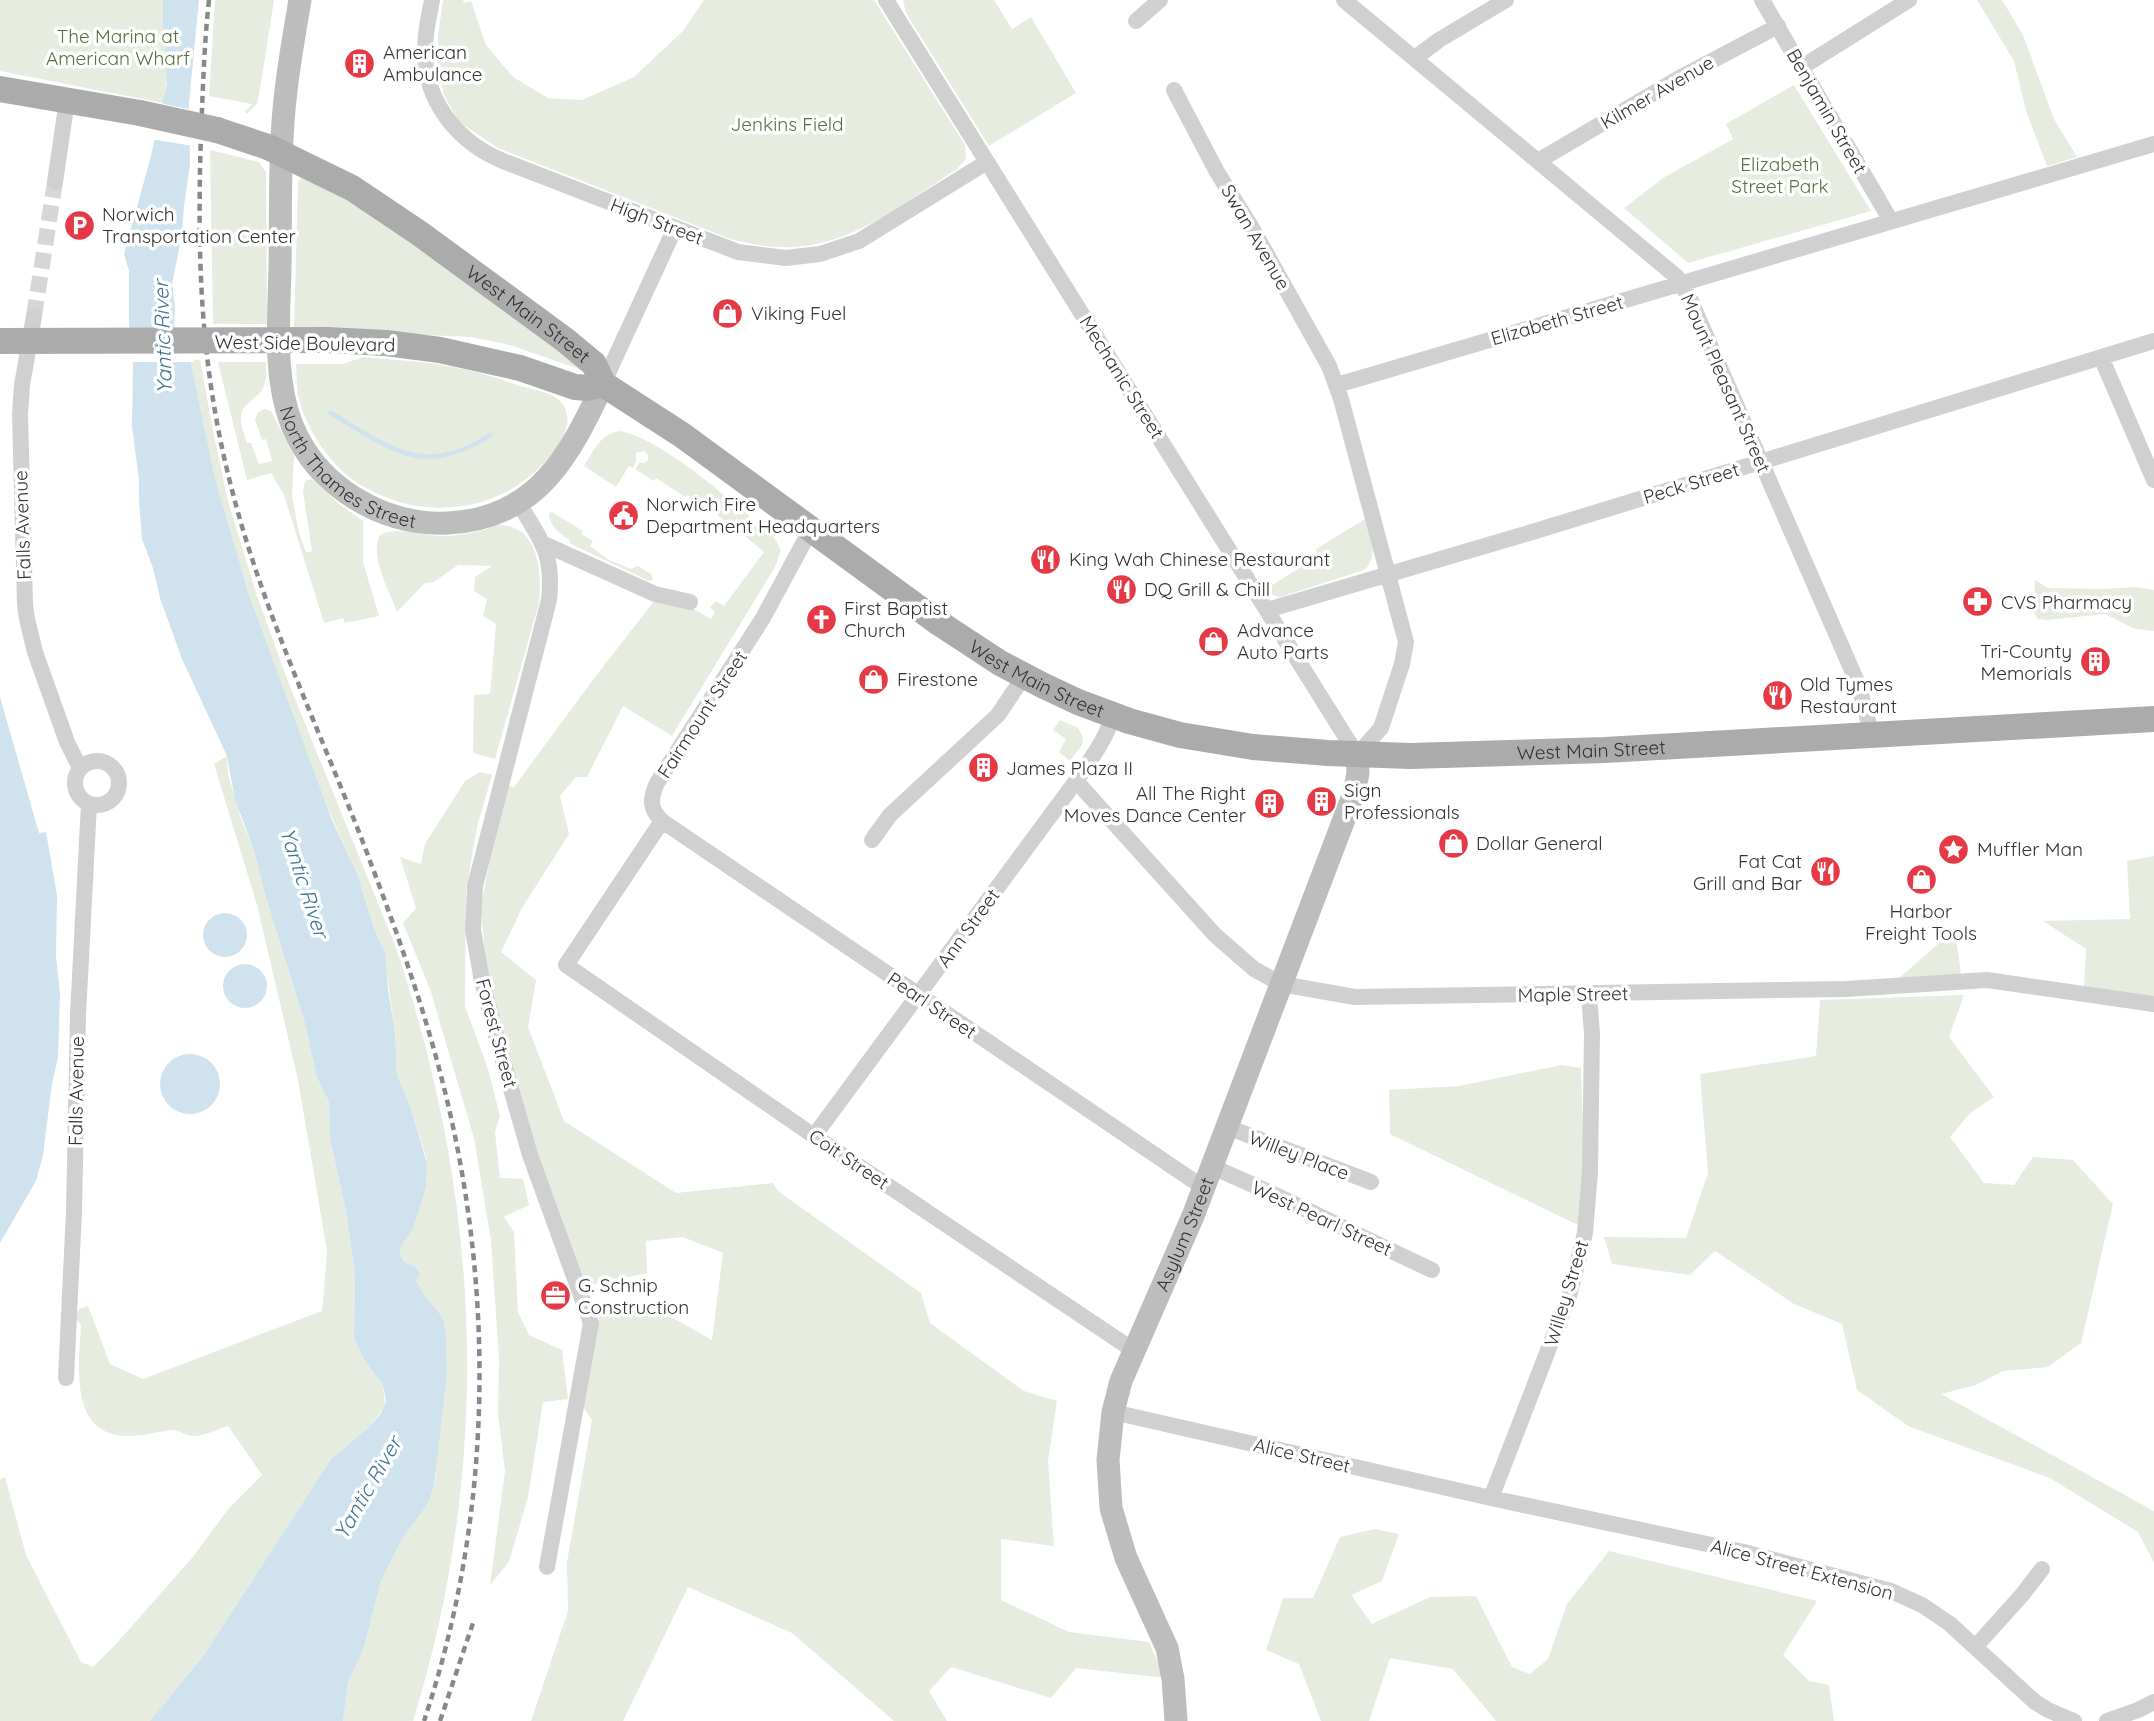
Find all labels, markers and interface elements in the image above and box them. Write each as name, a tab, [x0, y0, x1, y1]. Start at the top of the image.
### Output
park label: The Marina at American Wharf	[46, 24, 190, 70]
place label: American Ambulance	[383, 40, 482, 86]
street label: Benjamin Street	[1782, 44, 1872, 178]
building icon: American Ambulance	[343, 46, 377, 80]
street label: Kilmer Avenue	[1596, 50, 1718, 134]
park label: Jenkins Field	[730, 112, 844, 136]
park label: Elizabeth Street Park	[1731, 152, 1829, 198]
street label: Swan Avenue	[1216, 180, 1296, 294]
street label: High Street	[607, 192, 707, 250]
place label: Norwich Transportation Center	[102, 202, 296, 248]
parking icon: Norwich Transportation Center	[62, 208, 96, 242]
street label: West Main Street	[462, 260, 595, 368]
water label: Yantic River	[147, 277, 177, 394]
street label: Elizabeth Street	[1488, 290, 1626, 350]
street label: Mount Pleasant Street	[1676, 290, 1776, 476]
shop icon: Viking Fuel	[711, 296, 745, 330]
place label: Viking Fuel	[751, 301, 846, 325]
street label: Mechanic Street	[1075, 311, 1169, 443]
street label: West Side Boulevard	[214, 329, 396, 357]
street label: North Thames Street	[274, 403, 418, 533]
street label: Peck Street	[1640, 457, 1742, 509]
street label: Falls Avenue	[8, 470, 36, 580]
place label: Norwich Fire Department Headquarters	[646, 492, 880, 538]
public building icon: Norwich Fire Department Headquarters	[606, 498, 640, 532]
restaurant icon: King Wah Chinese Restaurant	[1029, 542, 1063, 576]
place label: King Wah Chinese Restaurant	[1069, 547, 1330, 571]
restaurant icon: DQ Grill & Chill	[1104, 572, 1138, 606]
place label: DQ Grill & Chill	[1144, 577, 1270, 601]
pharmacy icon: CVS Pharmacy	[1961, 585, 1995, 619]
place label: CVS Pharmacy	[2001, 590, 2132, 614]
place label: First Baptist Church	[844, 596, 948, 642]
church icon: First Baptist Church	[804, 602, 838, 636]
place label: Advance Auto Parts	[1237, 618, 1329, 664]
shop icon: Advance Auto Parts	[1197, 624, 1231, 658]
street label: West Main Street	[965, 634, 1108, 723]
place label: Tri-County Memorials	[1980, 639, 2072, 685]
building icon: Tri-County Memorials	[2078, 645, 2112, 679]
street label: Fairmount Street	[652, 646, 752, 782]
shop icon: Firestone	[857, 662, 891, 696]
place label: Firestone	[897, 667, 978, 691]
place label: Old Tymes Restaurant	[1800, 672, 1897, 718]
restaurant icon: Old Tymes Restaurant	[1760, 678, 1794, 712]
street label: West Main Street	[1516, 735, 1666, 765]
building icon: James Plaza II	[966, 751, 1000, 785]
place label: James Plaza II	[1006, 756, 1133, 780]
place label: Sign Professionals	[1344, 778, 1460, 824]
place label: All The Right Moves Dance Center	[1064, 781, 1247, 827]
building icon: Sign Professionals	[1304, 784, 1338, 818]
building icon: All The Right Moves Dance Center	[1252, 787, 1286, 821]
water label: Yantic River	[275, 825, 336, 944]
shop icon: Dollar General	[1436, 826, 1470, 860]
place label: Dollar General	[1476, 831, 1603, 855]
place icon: Muffler Man	[1937, 832, 1971, 866]
place label: Muffler Man	[1977, 837, 2083, 861]
place label: Fat Cat Grill and Bar	[1693, 849, 1803, 895]
restaurant icon: Fat Cat Grill and Bar	[1808, 855, 1842, 889]
shop icon: Harbor Freight Tools	[1904, 863, 1938, 897]
street label: Ann Street	[931, 884, 1005, 972]
place label: Harbor Freight Tools	[1865, 899, 1977, 945]
street label: Pearl Street	[883, 966, 981, 1044]
street label: Forest Street	[471, 976, 523, 1090]
street label: Maple Street	[1517, 981, 1629, 1007]
street label: Falls Avenue	[63, 1036, 89, 1146]
street label: Coit Street	[804, 1123, 894, 1195]
street label: Willey Place	[1246, 1125, 1352, 1185]
street label: Asylum Street	[1150, 1174, 1219, 1295]
street label: West Pearl Street	[1248, 1175, 1396, 1261]
street label: Willey Street	[1539, 1237, 1593, 1349]
place label: G. Schnip Construction	[578, 1273, 689, 1319]
office icon: G. Schnip Construction	[538, 1279, 572, 1313]
water label: Yantic River	[327, 1429, 408, 1543]
street label: Alice Street	[1251, 1432, 1353, 1478]
street label: Alice Street Extension	[1708, 1533, 1896, 1605]

